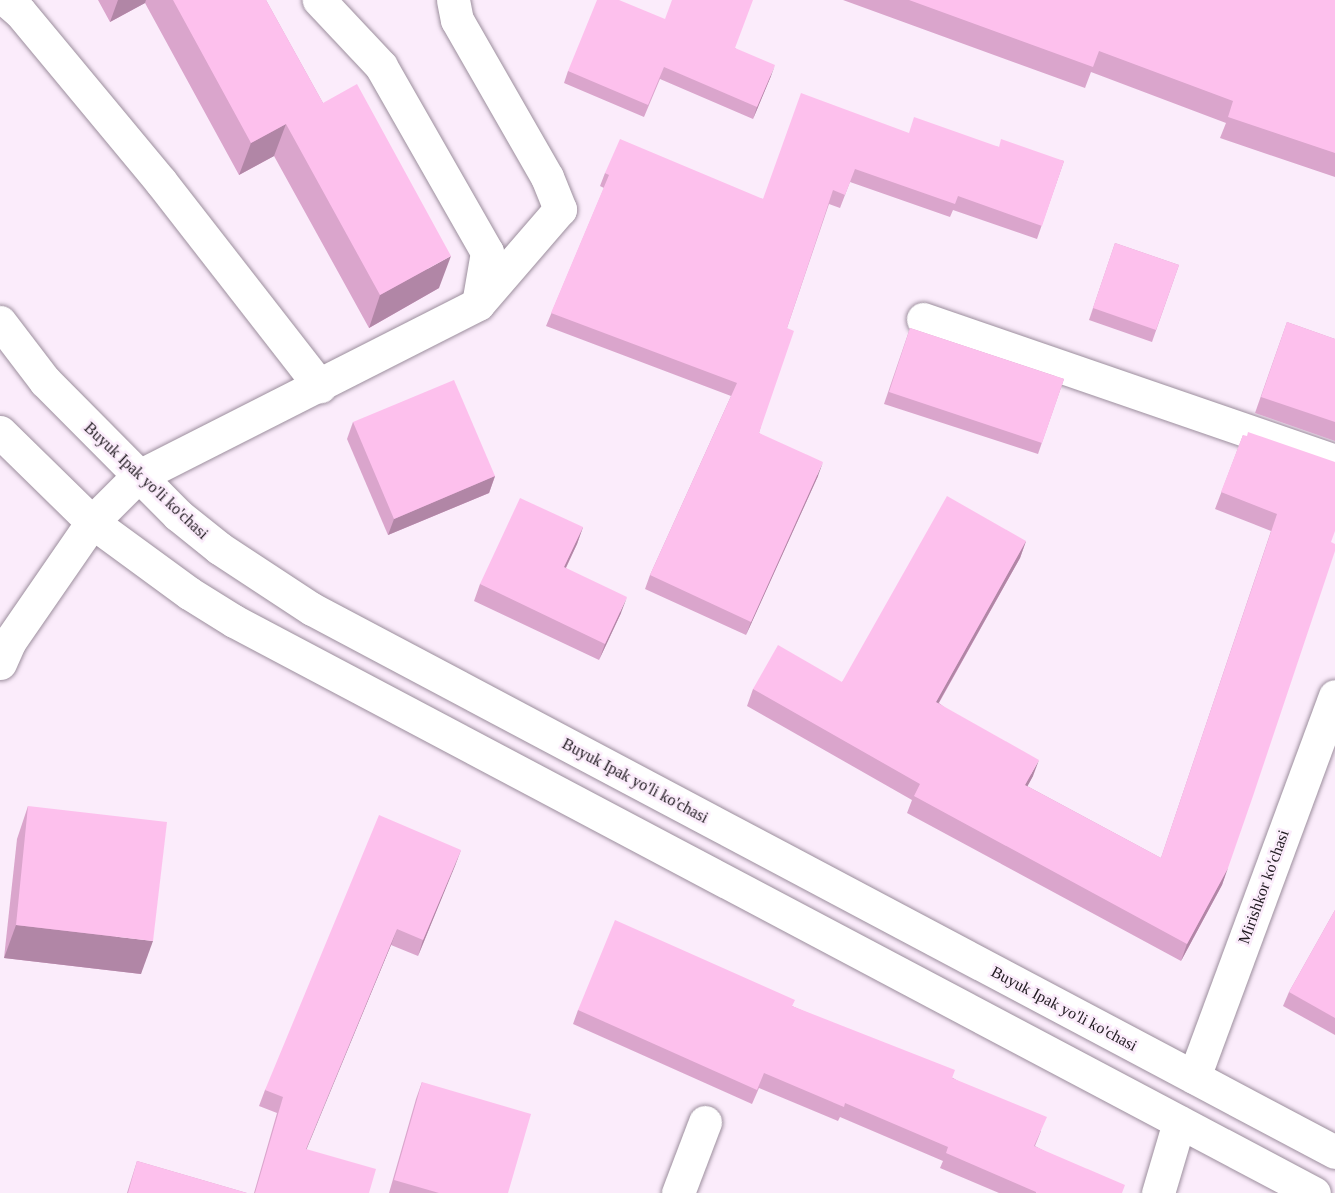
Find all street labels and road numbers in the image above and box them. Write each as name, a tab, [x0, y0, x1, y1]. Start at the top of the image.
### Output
street label: Buyuk Ipak yo'li ko'chasi	[80, 419, 212, 543]
street label: Buyuk Ipak yo'li ko'chasi	[559, 734, 711, 828]
street label: Mirishkor ko'chasi	[1234, 827, 1294, 947]
street label: Buyuk Ipak yo'li ko'chasi	[988, 962, 1140, 1056]

